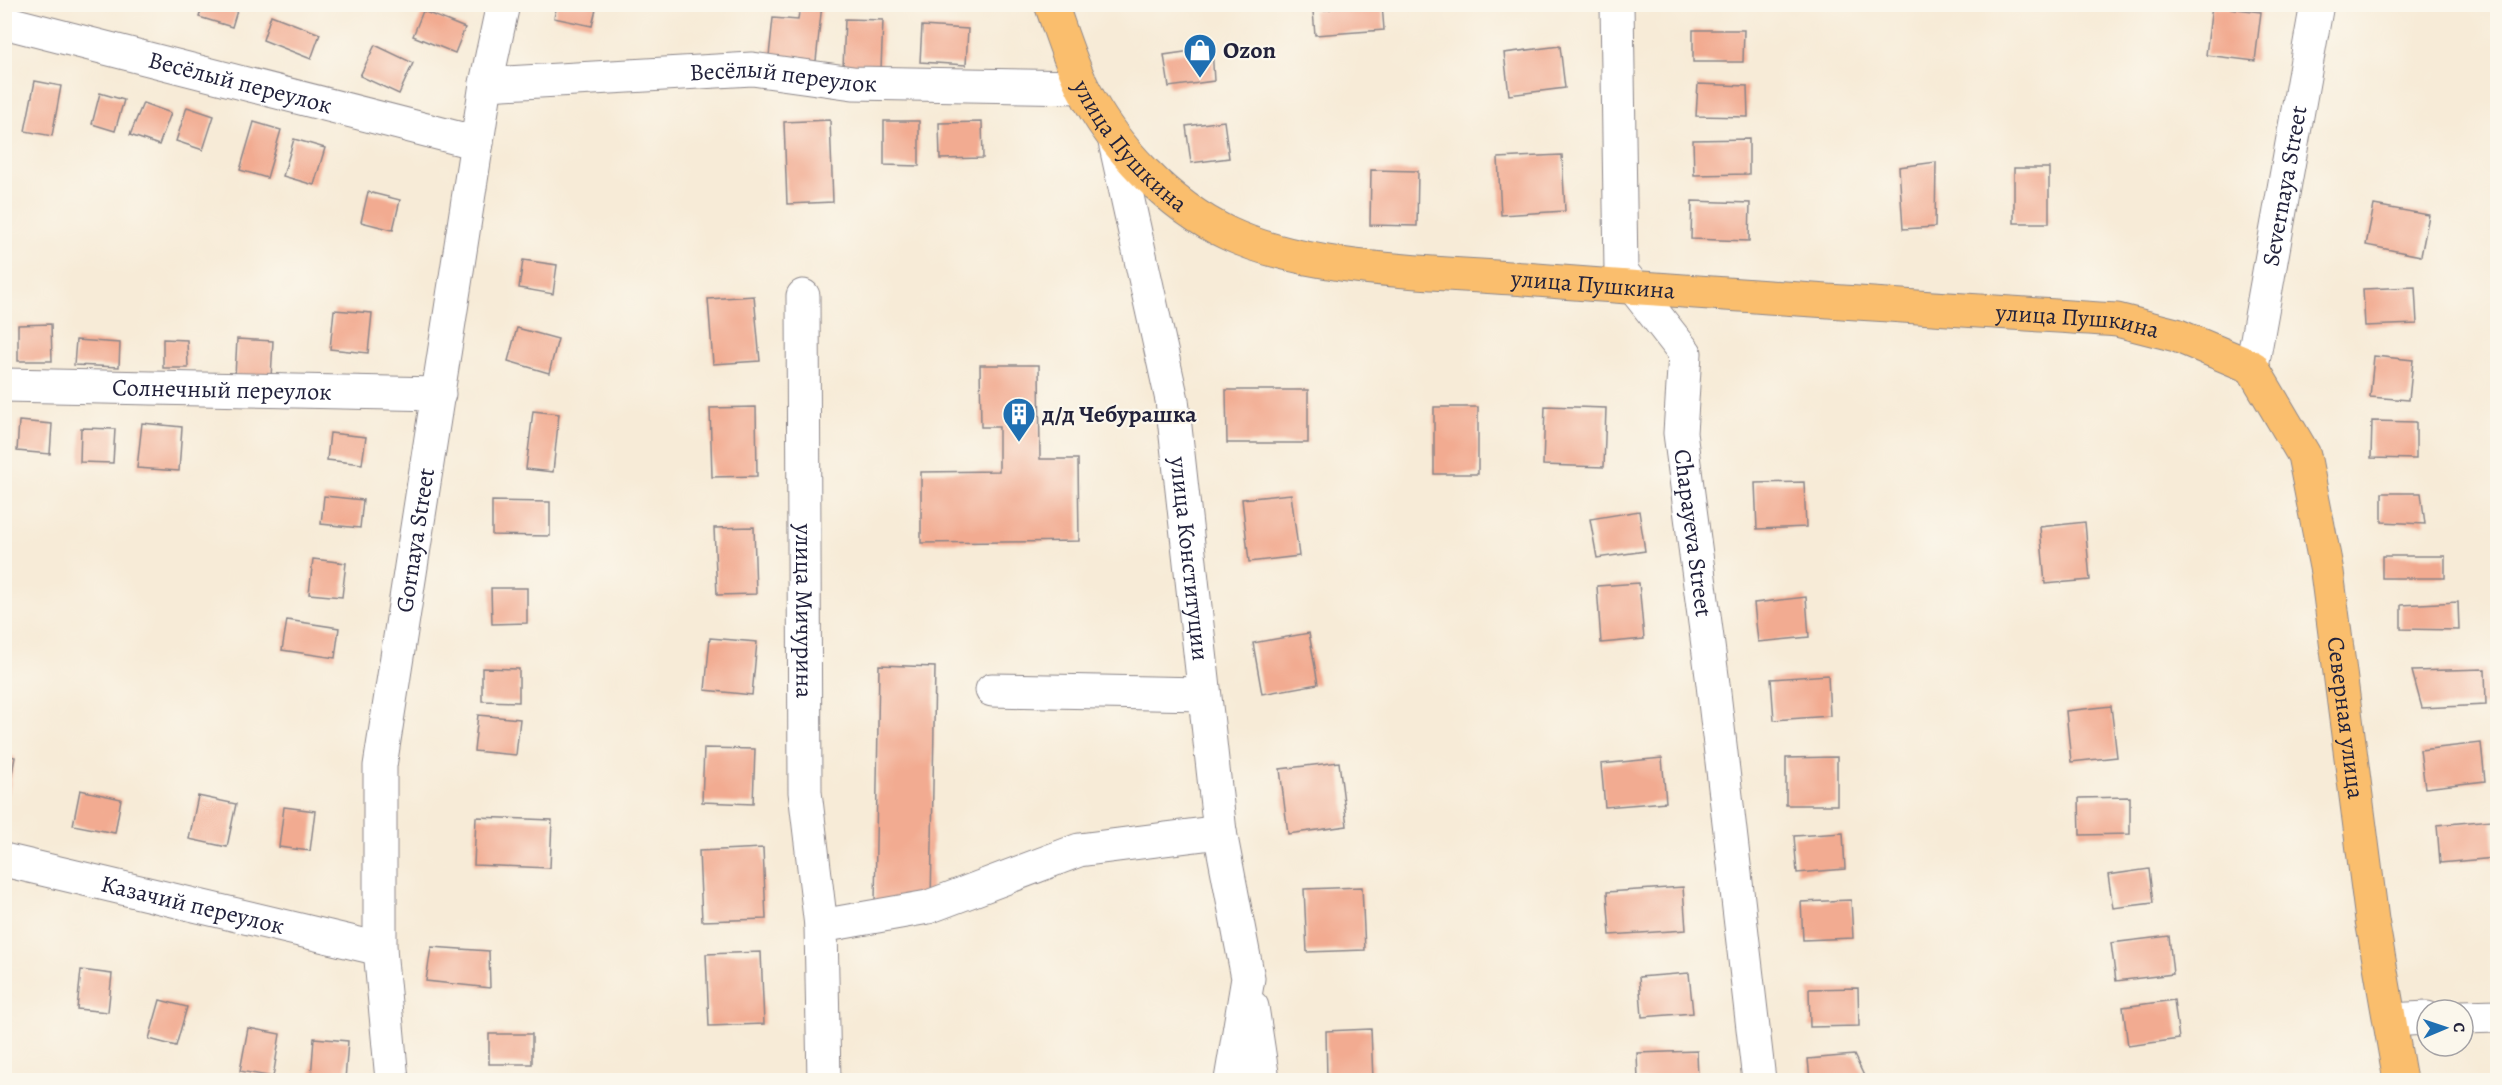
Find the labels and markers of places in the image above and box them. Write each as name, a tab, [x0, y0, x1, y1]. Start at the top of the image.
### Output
shop icon: Ozon	[1182, 32, 1218, 79]
place label: Ozon	[1223, 34, 1277, 66]
building icon: д/д Чебурашка	[1001, 396, 1037, 443]
place label: д/д Чебурашка	[1041, 398, 1197, 430]

